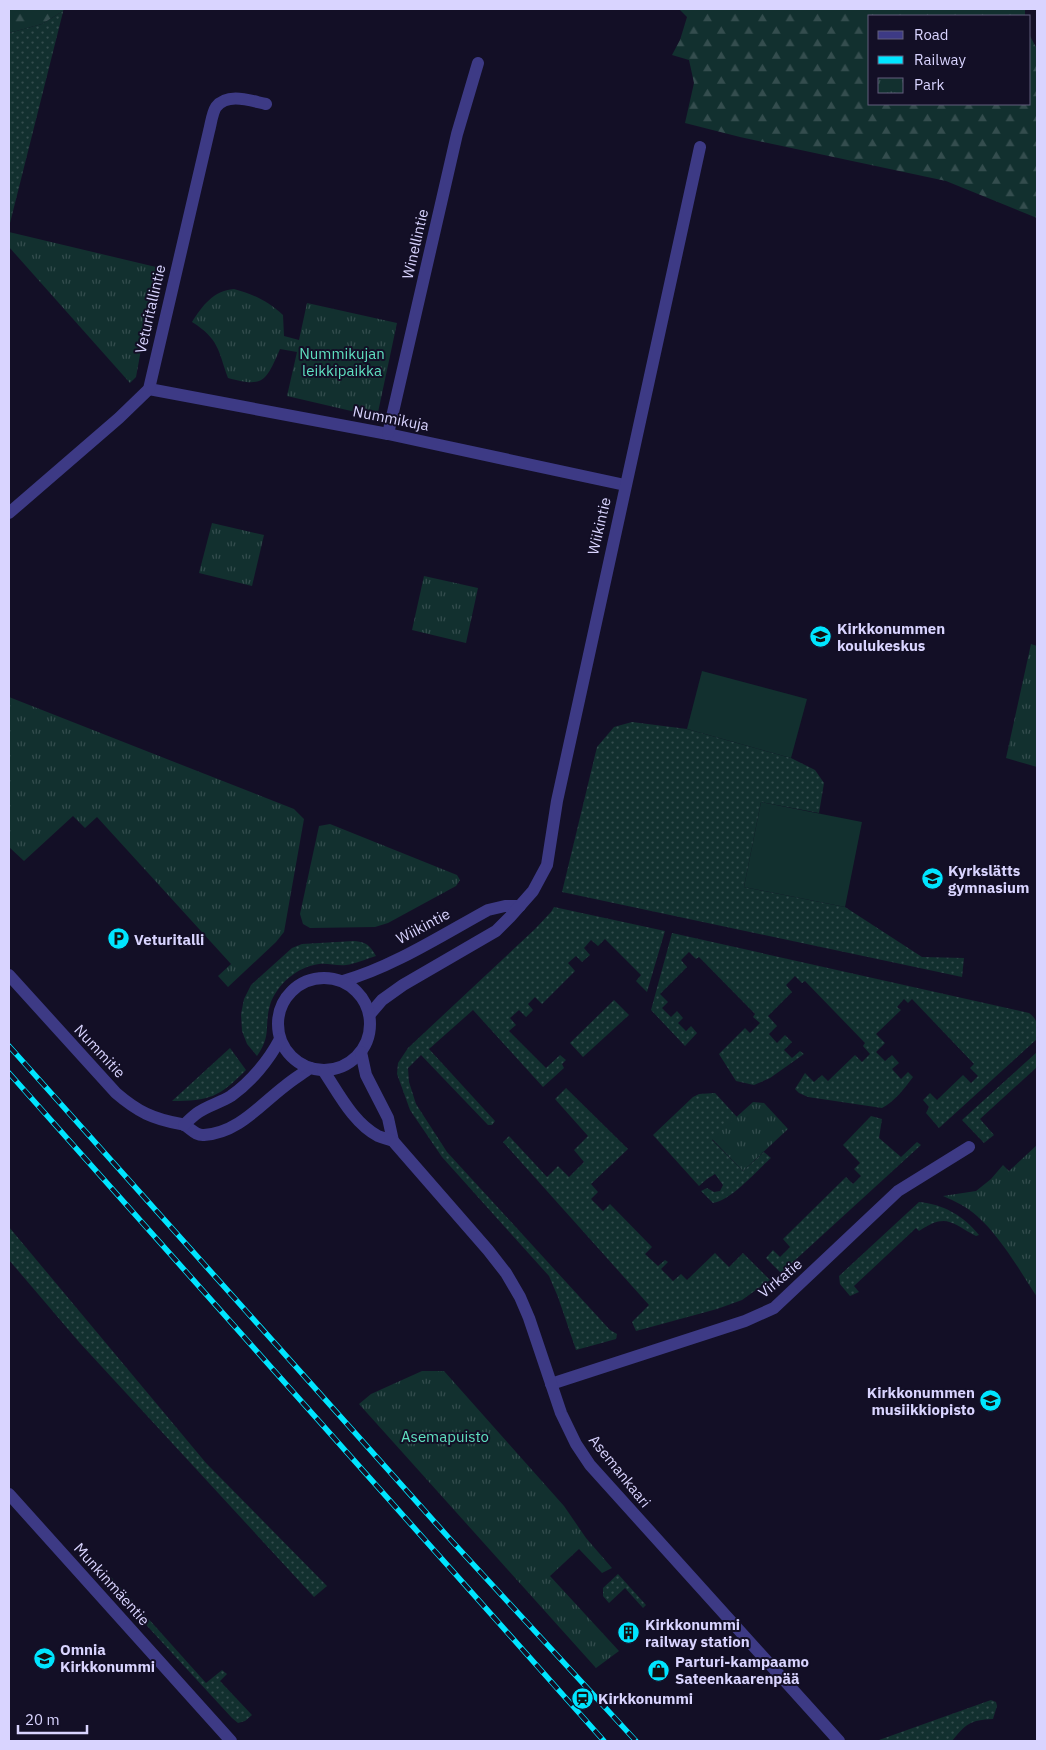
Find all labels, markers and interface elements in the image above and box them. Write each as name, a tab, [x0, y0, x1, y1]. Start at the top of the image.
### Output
legend	[868, 15, 1031, 105]
text: Road	[914, 25, 949, 44]
text: Railway	[914, 50, 967, 69]
text: Park	[914, 75, 944, 94]
street label: Winellintie	[398, 207, 432, 281]
street label: Veturitallintie	[131, 263, 169, 355]
park label: Nummikujan leikkipaikka	[299, 344, 385, 380]
street label: Nummikuja	[351, 401, 431, 435]
street label: Wiikintie	[583, 495, 615, 557]
place label: Kirkkonummen koulukeskus	[837, 619, 945, 655]
school or university icon: Kirkkonummen koulukeskus	[809, 625, 833, 649]
place label: Kyrkslätts gymnasium	[948, 861, 1029, 897]
school or university icon: Kyrkslätts gymnasium	[920, 867, 944, 891]
street label: Wiikintie	[393, 904, 453, 948]
parking icon: Veturitalli	[106, 927, 130, 951]
place label: Veturitalli	[134, 930, 204, 949]
street label: Nummitie	[70, 1020, 130, 1082]
street label: Virkatie	[754, 1254, 806, 1302]
place label: Kirkkonummen musiikkiopisto	[867, 1383, 975, 1419]
school or university icon: Kirkkonummen musiikkiopisto	[979, 1389, 1003, 1413]
park label: Asemapuisto	[401, 1427, 489, 1446]
street label: Asemankaari	[585, 1431, 655, 1511]
street label: Munkinmäentie	[70, 1539, 154, 1629]
place label: Kirkkonummi railway station	[645, 1615, 750, 1651]
building icon: Kirkkonummi railway station	[617, 1621, 641, 1645]
place label: Omnia Kirkkonummi	[60, 1640, 155, 1676]
school or university icon: Omnia Kirkkonummi	[32, 1646, 56, 1670]
place label: Parturi-kampaamo Sateenkaarenpää	[675, 1652, 809, 1688]
shop icon: Parturi-kampaamo Sateenkaarenpää	[647, 1658, 671, 1682]
station icon: Kirkkonummi	[570, 1686, 594, 1710]
place label: Kirkkonummi	[598, 1689, 693, 1708]
scale bar	[18, 1702, 86, 1734]
text: 20 m	[25, 1710, 60, 1729]

